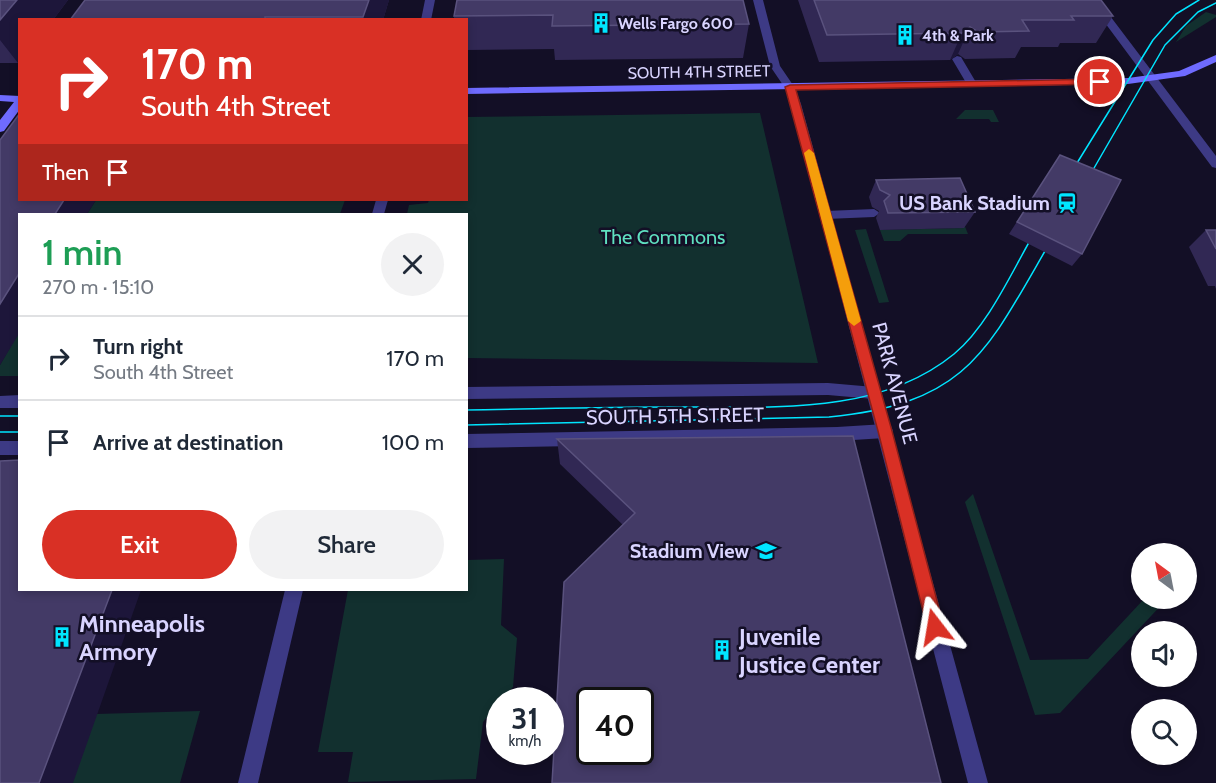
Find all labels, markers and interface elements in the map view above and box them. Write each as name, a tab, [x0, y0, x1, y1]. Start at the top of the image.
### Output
building icon: Wells Fargo 600	[589, 11, 613, 35]
place label: Wells Fargo 600	[618, 14, 733, 33]
building icon: 4th & Park	[893, 23, 917, 47]
place label: 4th & Park	[922, 26, 994, 45]
text: 170 m	[141, 38, 253, 90]
icon: right	[42, 42, 120, 120]
pin	[1074, 56, 1125, 107]
street label: SOUTH 4TH STREET	[627, 61, 771, 83]
icon: arrive	[1083, 65, 1116, 98]
text: South 4th Street	[141, 90, 330, 123]
icon: arrive	[101, 156, 134, 189]
text: Then	[42, 159, 89, 186]
place label: US Bank Stadium	[899, 191, 1050, 215]
station icon: US Bank Stadium	[1055, 191, 1079, 215]
park label: The Commons	[601, 225, 725, 249]
text: 1 min	[42, 230, 122, 274]
button: close	[381, 233, 444, 296]
text: 270 m · 15:10	[42, 275, 154, 299]
street label: PARK AVENUE	[867, 319, 923, 447]
text: Turn right	[93, 333, 183, 360]
icon: right	[42, 342, 75, 375]
text: 170 m	[386, 345, 444, 372]
text: South 4th Street	[93, 360, 233, 384]
street label: SOUTH 5TH STREET	[586, 402, 765, 430]
icon: arrive	[42, 426, 75, 459]
text: Arrive at destination	[93, 429, 283, 456]
text: 100 m	[382, 429, 444, 456]
button: Exit	[42, 510, 237, 579]
button: Share	[249, 510, 444, 579]
place label: Stadium View	[630, 539, 749, 563]
school or university icon: Stadium View	[754, 539, 778, 563]
north arrow	[1131, 543, 1197, 609]
map controls	[1131, 543, 1197, 765]
position arrow	[903, 595, 967, 659]
place label: Minneapolis Armory	[79, 609, 205, 666]
button: sound	[1131, 621, 1197, 687]
place label: Juvenile Justice Center	[738, 622, 880, 679]
building icon: Minneapolis Armory	[50, 625, 74, 649]
building icon: Juvenile Justice Center	[710, 638, 734, 662]
speed limit sign: 40	[576, 687, 654, 765]
button: search	[1131, 699, 1197, 765]
text: 31	[511, 700, 539, 737]
text: km/h	[509, 732, 541, 750]

